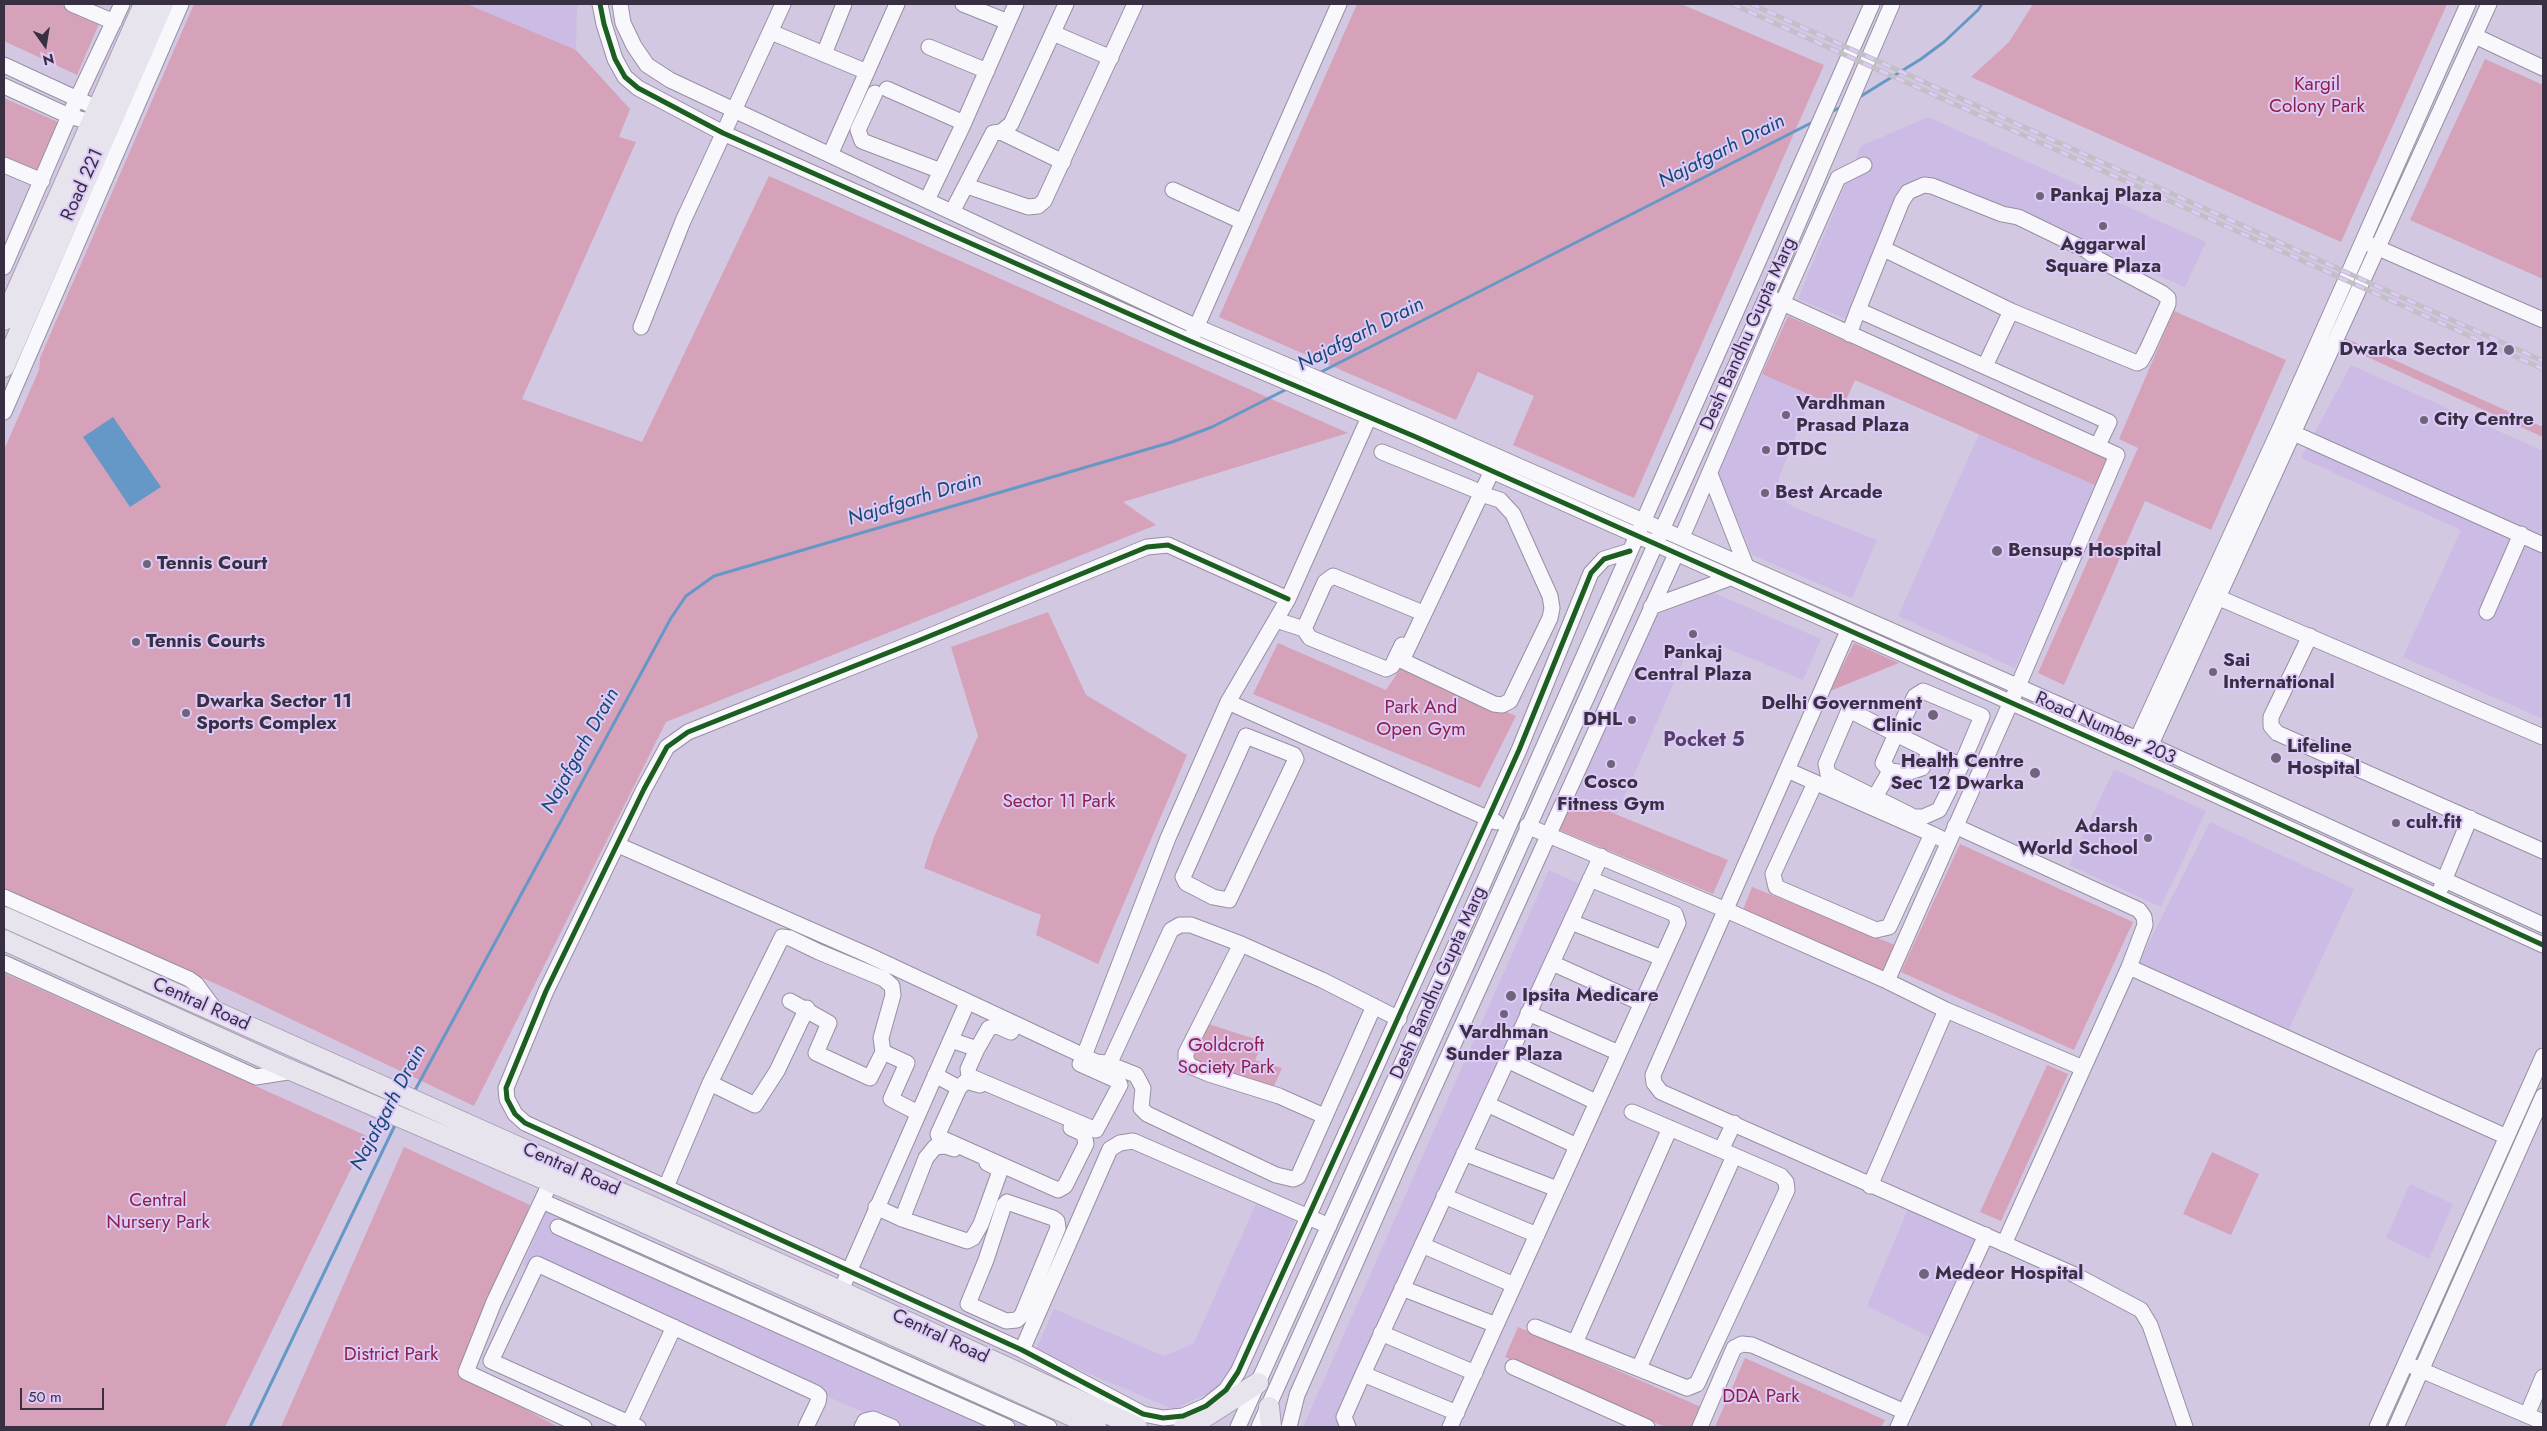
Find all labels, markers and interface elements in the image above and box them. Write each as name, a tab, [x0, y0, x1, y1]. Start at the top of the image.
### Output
north arrow	[20, 20, 70, 70]
text: N	[41, 49, 56, 71]
park label: Kargil Colony Park	[2269, 74, 2365, 118]
water label: Najafgarh Drain	[1655, 110, 1789, 194]
street label: Road 221	[57, 145, 109, 225]
place label: Pankaj Plaza	[2050, 185, 2162, 207]
marker: Pankaj Plaza	[2034, 190, 2046, 202]
marker: Aggarwal Square Plaza	[2097, 220, 2109, 232]
street label: Desh Bandhu Gupta Marg	[1696, 234, 1802, 434]
place label: Aggarwal Square Plaza	[2045, 234, 2161, 278]
water label: Najafgarh Drain	[1294, 293, 1428, 377]
place label: Dwarka Sector 12	[2339, 339, 2498, 361]
marker: Dwarka Sector 12	[2502, 343, 2516, 357]
place label: Vardhman Prasad Plaza	[1796, 393, 1909, 437]
marker: Vardhman Prasad Plaza	[1780, 409, 1792, 421]
place label: City Centre	[2434, 409, 2534, 431]
marker: City Centre	[2418, 414, 2430, 426]
place label: DTDC	[1776, 439, 1827, 461]
marker: DTDC	[1760, 444, 1772, 456]
water label: Najafgarh Drain	[845, 468, 985, 532]
place label: Best Arcade	[1775, 482, 1883, 504]
marker: Best Arcade	[1759, 487, 1771, 499]
place label: Bensups Hospital	[2008, 540, 2161, 562]
marker: Bensups Hospital	[1990, 544, 2004, 558]
place label: Tennis Court	[157, 553, 267, 575]
marker: Tennis Court	[141, 558, 153, 570]
marker: Pankaj Central Plaza	[1687, 628, 1699, 640]
place label: Tennis Courts	[146, 631, 265, 653]
marker: Tennis Courts	[130, 636, 142, 648]
place label: Pankaj Central Plaza	[1634, 642, 1752, 686]
place label: Sai International	[2223, 650, 2335, 694]
marker: Sai International	[2207, 666, 2219, 678]
water label: Najafgarh Drain	[537, 685, 625, 817]
street label: Road Number 203	[2031, 688, 2179, 770]
place label: Dwarka Sector 11 Sports Complex	[196, 691, 352, 735]
place label: Delhi Government Clinic	[1761, 693, 1922, 737]
park label: Park And Open Gym	[1376, 697, 1466, 741]
marker: Dwarka Sector 11 Sports Complex	[180, 707, 192, 719]
marker: Delhi Government Clinic	[1926, 708, 1940, 722]
place label: DHL	[1583, 709, 1622, 731]
marker: DHL	[1626, 714, 1638, 726]
district label: Pocket 5	[1663, 729, 1745, 753]
place label: Lifeline Hospital	[2287, 736, 2360, 780]
place label: Health Centre Sec 12 Dwarka	[1890, 751, 2024, 795]
marker: Lifeline Hospital	[2269, 751, 2283, 765]
marker: Cosco Fitness Gym	[1605, 758, 1617, 770]
marker: Health Centre Sec 12 Dwarka	[2028, 766, 2042, 780]
place label: Cosco Fitness Gym	[1557, 772, 1665, 816]
park label: Sector 11 Park	[1002, 791, 1116, 813]
place label: cult.fit	[2406, 812, 2461, 834]
place label: Adarsh World School	[2018, 816, 2138, 860]
marker: cult.fit	[2390, 817, 2402, 829]
marker: Adarsh World School	[2142, 832, 2154, 844]
street label: Desh Bandhu Gupta Marg	[1386, 883, 1492, 1083]
street label: Central Road	[149, 973, 253, 1037]
place label: Ipsita Medicare	[1522, 985, 1659, 1007]
marker: Ipsita Medicare	[1504, 989, 1518, 1003]
marker: Vardhman Sunder Plaza	[1498, 1008, 1510, 1020]
place label: Vardhman Sunder Plaza	[1445, 1022, 1563, 1066]
park label: Goldcroft Society Park	[1177, 1035, 1275, 1079]
water label: Najafgarh Drain	[346, 1041, 432, 1175]
street label: Central Road	[519, 1138, 623, 1202]
park label: Central Nursery Park	[106, 1190, 210, 1234]
place label: Medeor Hospital	[1935, 1263, 2083, 1285]
marker: Medeor Hospital	[1917, 1267, 1931, 1281]
street label: Central Road	[888, 1305, 992, 1369]
park label: District Park	[344, 1344, 438, 1366]
scale bar	[22, 1378, 106, 1410]
text: 50 m	[28, 1386, 62, 1408]
park label: DDA Park	[1722, 1386, 1800, 1408]

